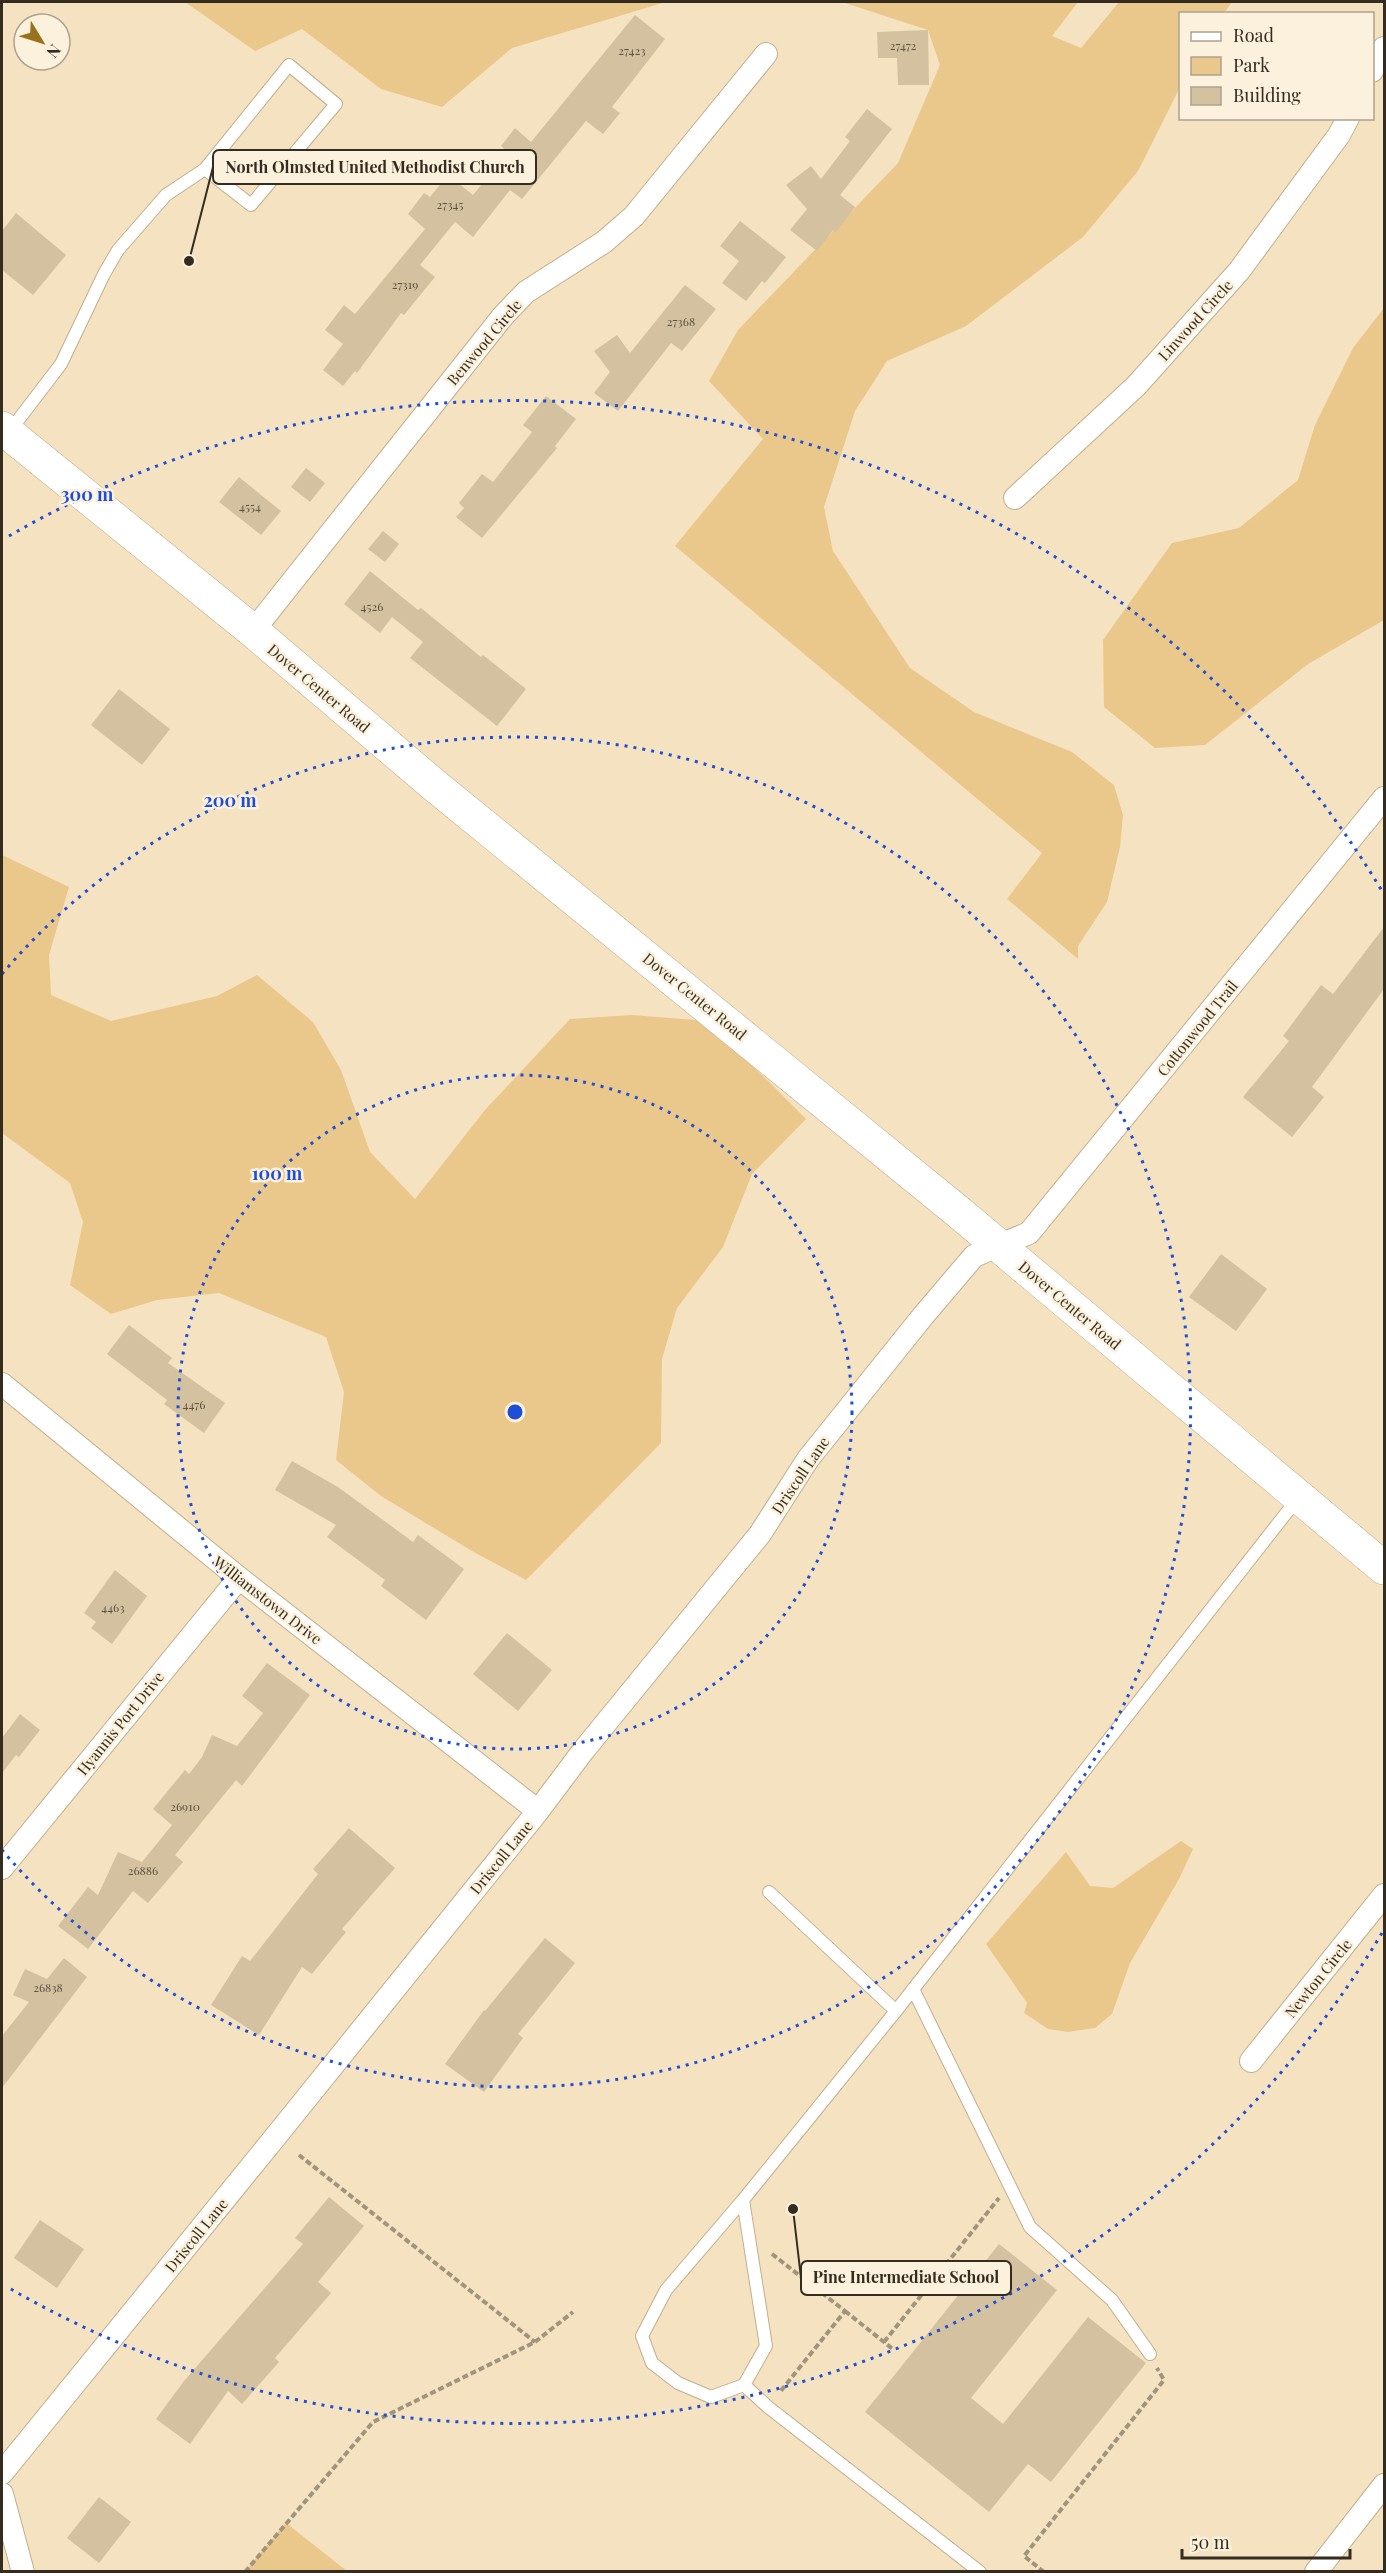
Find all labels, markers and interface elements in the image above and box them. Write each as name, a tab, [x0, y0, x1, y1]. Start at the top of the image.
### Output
north arrow	[12, 12, 72, 72]
legend	[1179, 12, 1374, 120]
text: Road	[1233, 23, 1274, 47]
house number: 27472	[890, 37, 917, 53]
text: N	[42, 41, 66, 63]
house number: 27423	[618, 42, 646, 58]
text: Park	[1233, 53, 1270, 77]
text: Building	[1233, 83, 1301, 107]
callout: North Olmsted United Methodist Church	[213, 150, 536, 184]
text: North Olmsted United Methodist Church	[225, 156, 525, 177]
house number: 27345	[437, 196, 463, 212]
street label: Linwood Circle	[1153, 275, 1237, 365]
house number: 27319	[392, 276, 418, 292]
street label: Benwood Circle	[442, 295, 526, 389]
house number: 27368	[667, 313, 695, 329]
text: 300 m	[61, 482, 114, 506]
house number: 4554	[239, 498, 261, 514]
house number: 4526	[361, 598, 383, 614]
street label: Dover Center Road	[264, 639, 375, 737]
text: 200 m	[203, 788, 257, 812]
street label: Dover Center Road	[639, 948, 751, 1044]
street label: Cottonwood Trail	[1152, 976, 1242, 1080]
text: 100 m	[252, 1161, 303, 1185]
street label: Dover Center Road	[1015, 1256, 1126, 1354]
house number: 4476	[183, 1396, 205, 1412]
centre of rings	[505, 1402, 525, 1422]
street label: Driscoll Lane	[767, 1432, 833, 1518]
street label: Williamstown Drive	[209, 1551, 326, 1649]
house number: 4463	[101, 1599, 125, 1615]
street label: Hyannis Port Drive	[72, 1667, 168, 1779]
house number: 26910	[170, 1798, 200, 1814]
street label: Driscoll Lane	[465, 1816, 537, 1898]
house number: 26886	[128, 1862, 158, 1878]
street label: Newton Circle	[1280, 1935, 1356, 2021]
house number: 26838	[33, 1979, 63, 1995]
street label: Driscoll Lane	[160, 2194, 232, 2276]
callout: Pine Intermediate School	[801, 2261, 1011, 2295]
text: Pine Intermediate School	[813, 2266, 999, 2287]
scale bar	[1182, 2522, 1350, 2560]
text: 50 m	[1191, 2530, 1230, 2554]

